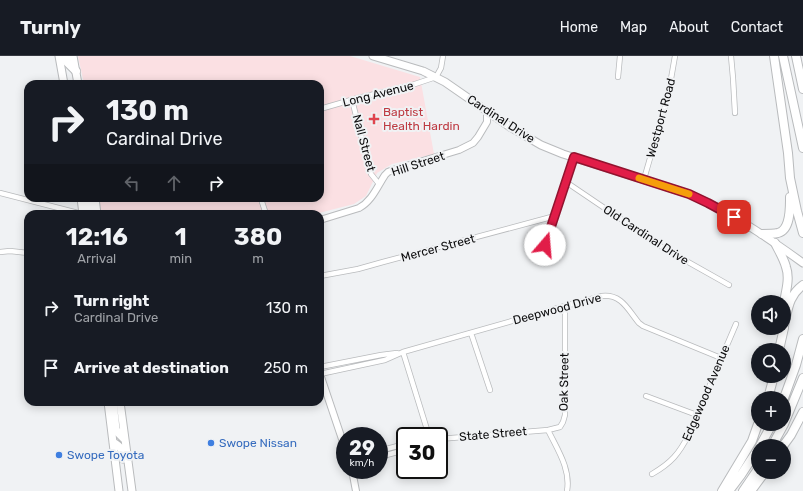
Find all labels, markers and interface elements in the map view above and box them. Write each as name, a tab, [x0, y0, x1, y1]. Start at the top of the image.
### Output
text: Turnly	[20, 16, 81, 39]
text: Home	[560, 19, 598, 36]
text: Map	[620, 19, 647, 36]
text: About	[669, 19, 709, 36]
text: Contact	[731, 19, 783, 36]
street label: Westport Road	[644, 77, 678, 159]
street label: Long Avenue	[341, 78, 415, 110]
street label: Cardinal Drive	[465, 92, 538, 146]
text: 130 m	[106, 94, 189, 127]
icon: right	[40, 96, 92, 148]
place label: Baptist Health Hardin	[383, 105, 460, 133]
street label: Nall Street	[350, 113, 378, 173]
marker: Baptist Health Hardin	[368, 113, 380, 125]
text: Cardinal Drive	[106, 128, 223, 150]
street label: Hill Street	[390, 149, 447, 179]
icon: left	[121, 172, 143, 194]
icon: ahead	[163, 172, 185, 194]
icon: right	[205, 172, 227, 194]
pin	[717, 200, 751, 234]
street label: Old Cardinal Drive	[601, 202, 691, 268]
icon: arrive	[723, 206, 745, 228]
text: 12:16	[66, 223, 128, 251]
text: 1	[175, 223, 187, 251]
text: 380	[234, 223, 282, 251]
position arrow	[524, 224, 566, 266]
street label: Mercer Street	[399, 231, 477, 265]
text: Arrival	[77, 251, 116, 266]
text: min	[170, 251, 192, 266]
text: m	[252, 251, 264, 266]
street label: Deepwood Drive	[511, 290, 603, 328]
text: Turn right	[74, 292, 149, 310]
map controls	[751, 295, 791, 479]
button: sound	[751, 295, 791, 335]
icon: right	[40, 297, 62, 319]
text: 130 m	[266, 299, 308, 317]
text: Cardinal Drive	[74, 310, 158, 325]
street label: Edgewood Avenue	[679, 343, 733, 443]
button: search	[751, 343, 791, 383]
street label: Oak Street	[556, 352, 572, 411]
icon: arrive	[40, 357, 62, 379]
text: Arrive at destination	[74, 359, 229, 377]
text: 250 m	[264, 359, 308, 377]
button: +	[751, 391, 791, 431]
street label: State Street	[459, 424, 528, 444]
speed limit sign: 30	[396, 427, 448, 479]
place label: Swope Nissan	[219, 436, 297, 450]
text: 29	[349, 436, 375, 460]
marker: Swope Nissan	[206, 438, 216, 448]
button: −	[751, 439, 791, 479]
place label: Swope Toyota	[67, 448, 144, 462]
marker: Swope Toyota	[54, 450, 64, 460]
text: km/h	[350, 457, 374, 469]

